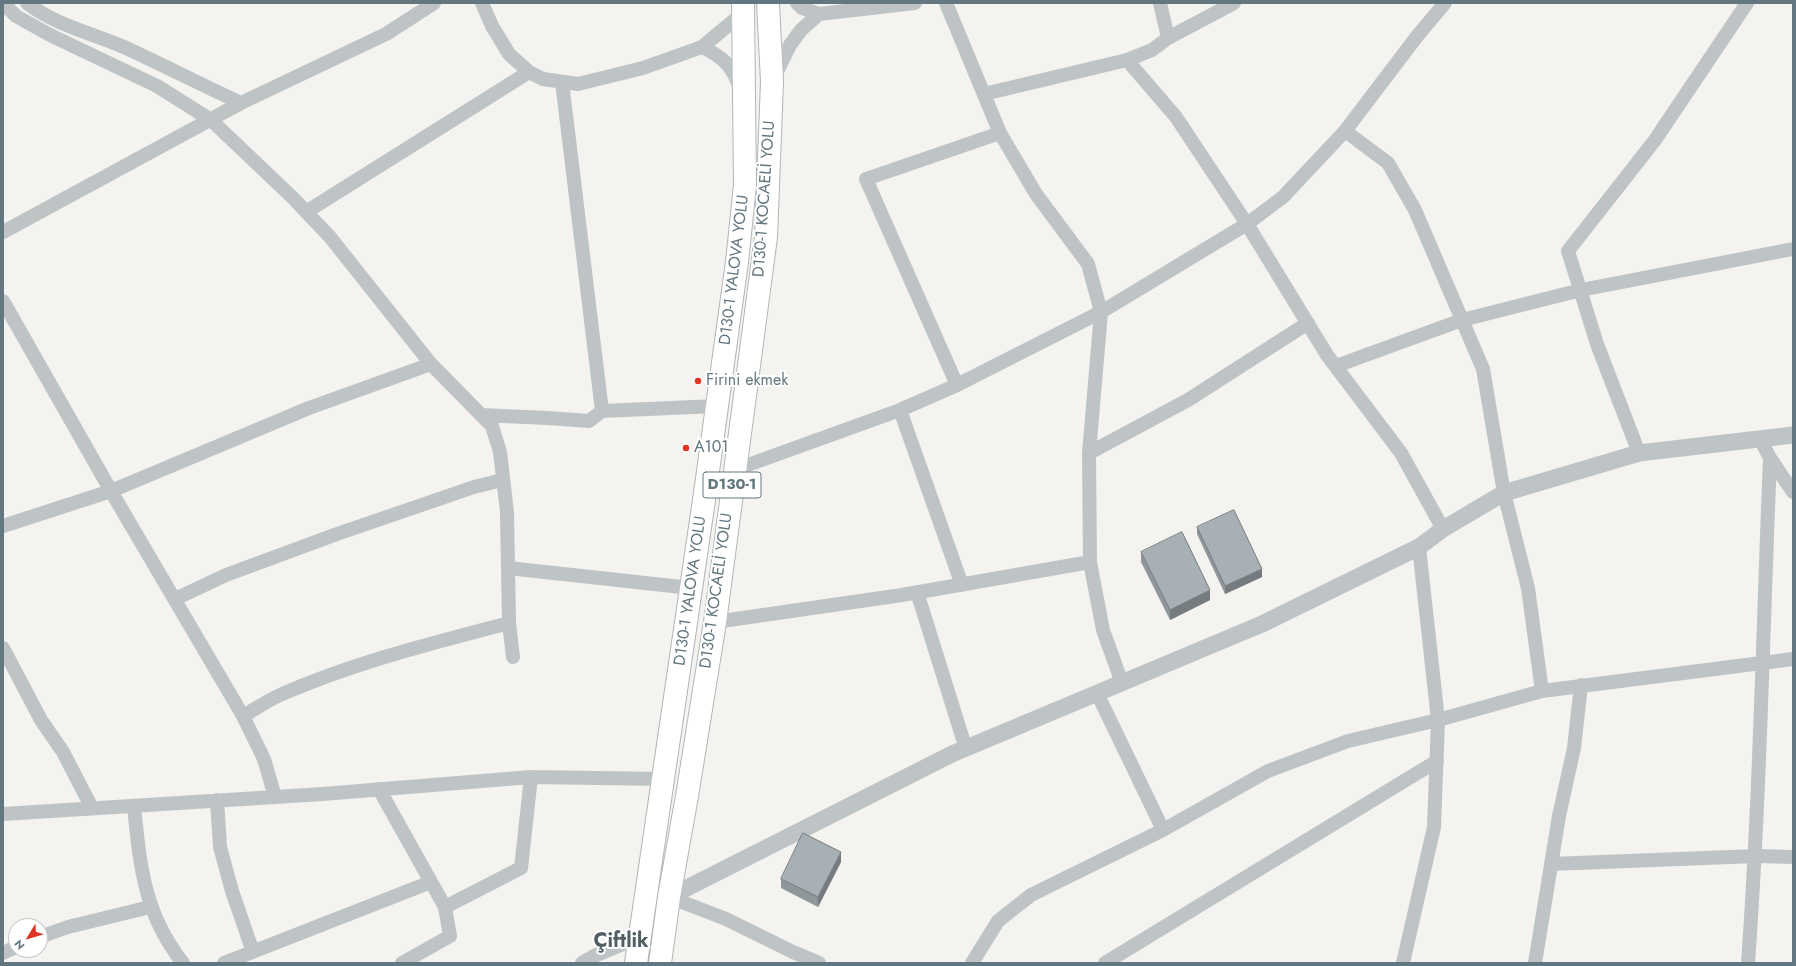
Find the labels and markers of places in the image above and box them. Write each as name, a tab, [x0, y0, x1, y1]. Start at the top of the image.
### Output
place label: Firini ekmek	[706, 371, 788, 391]
marker: Firini ekmek	[693, 376, 703, 386]
place label: A101	[694, 438, 729, 458]
marker: A101	[681, 443, 691, 453]

